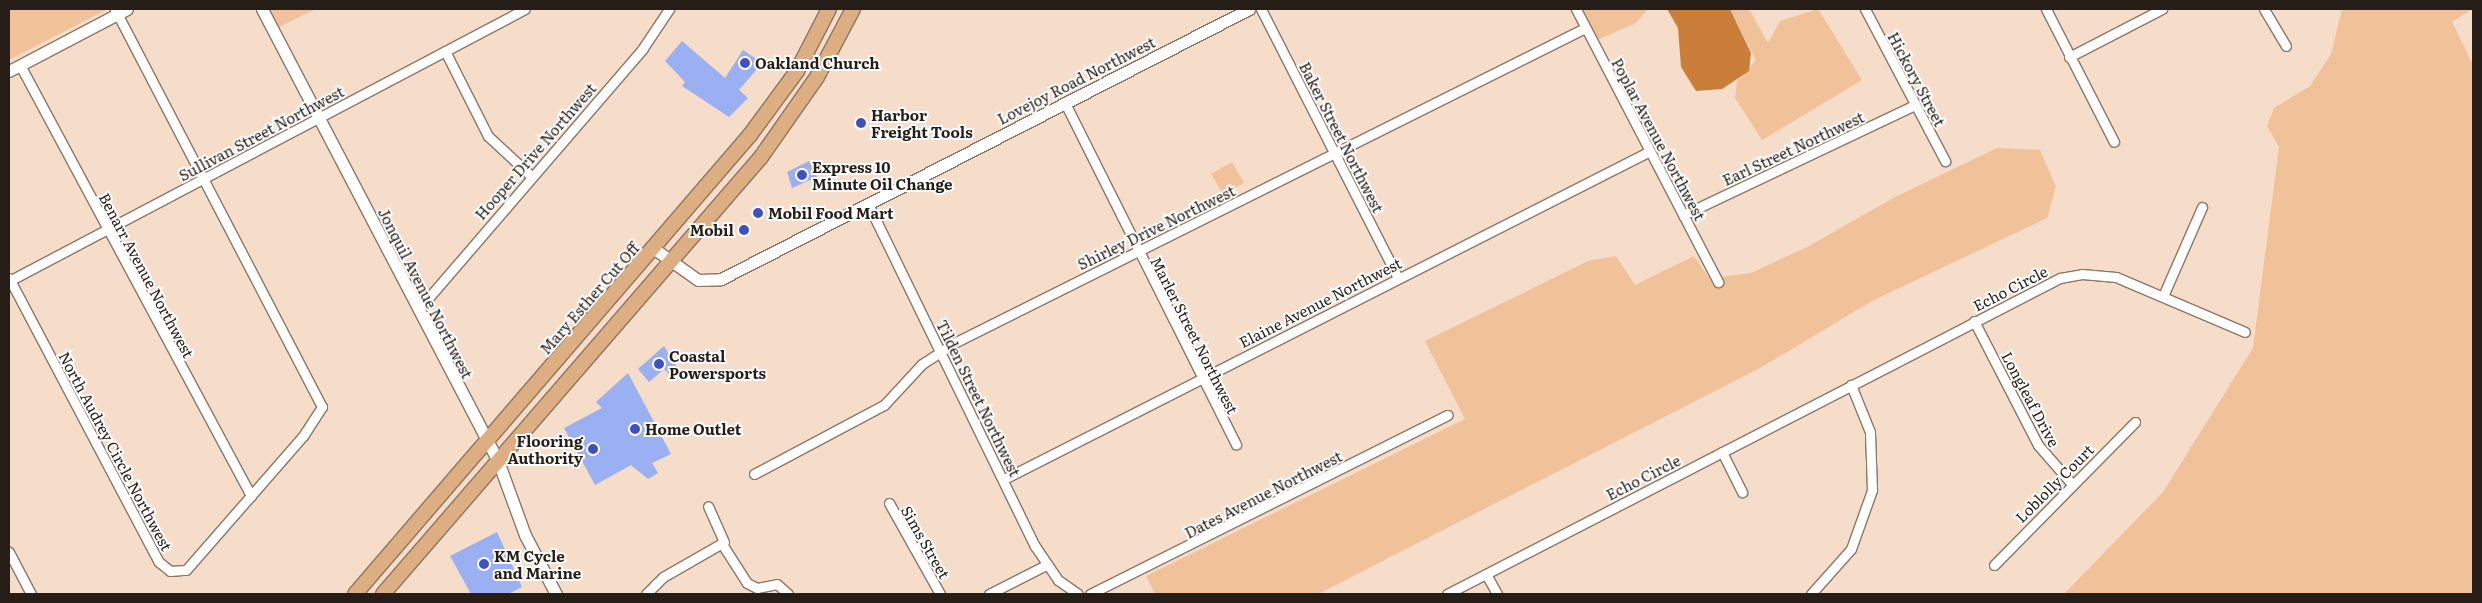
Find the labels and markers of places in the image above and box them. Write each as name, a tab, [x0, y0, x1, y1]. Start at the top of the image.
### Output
place label: Oakland Church	[755, 54, 880, 72]
marker: Oakland Church	[739, 57, 751, 69]
place label: Harbor Freight Tools	[871, 105, 973, 140]
marker: Harbor Freight Tools	[855, 117, 867, 129]
place label: Express 10 Minute Oil Change	[812, 157, 953, 192]
marker: Express 10 Minute Oil Change	[796, 169, 808, 181]
place label: Mobil Food Mart	[768, 204, 894, 222]
marker: Mobil Food Mart	[752, 207, 764, 219]
place label: Mobil	[690, 221, 734, 239]
marker: Mobil	[738, 224, 750, 236]
place label: Coastal Powersports	[669, 346, 766, 381]
marker: Coastal Powersports	[653, 358, 665, 370]
place label: Home Outlet	[645, 420, 741, 438]
marker: Home Outlet	[629, 423, 641, 435]
place label: Flooring Authority	[507, 431, 583, 466]
marker: Flooring Authority	[587, 443, 599, 455]
place label: KM Cycle and Marine	[494, 546, 581, 581]
marker: KM Cycle and Marine	[478, 558, 490, 570]

